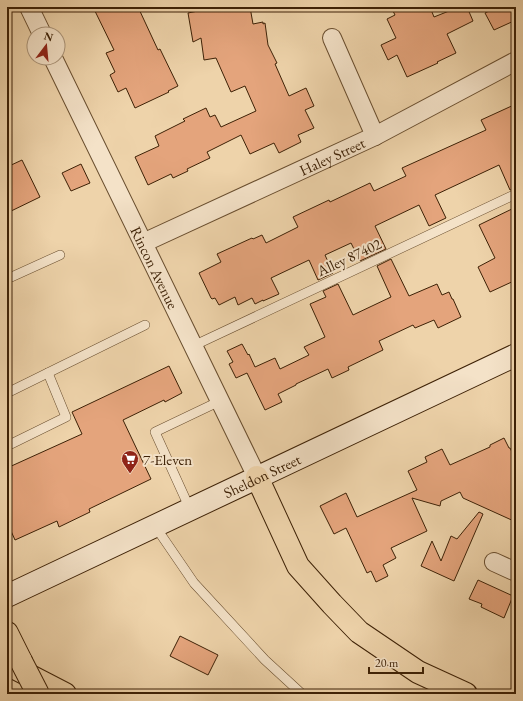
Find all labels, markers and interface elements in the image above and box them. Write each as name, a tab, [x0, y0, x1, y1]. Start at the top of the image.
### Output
north arrow	[26, 26, 66, 66]
text: N	[43, 28, 55, 44]
street label: Haley Street	[296, 132, 368, 179]
street label: Rincon Avenue	[127, 223, 183, 312]
street label: Alley 87402	[313, 233, 385, 281]
supermarket icon: 7-Eleven	[120, 449, 140, 474]
street label: Sheldon Street	[220, 449, 304, 502]
place label: 7-Eleven	[143, 450, 192, 469]
scale bar	[369, 649, 423, 675]
text: 20 m	[375, 655, 399, 671]

